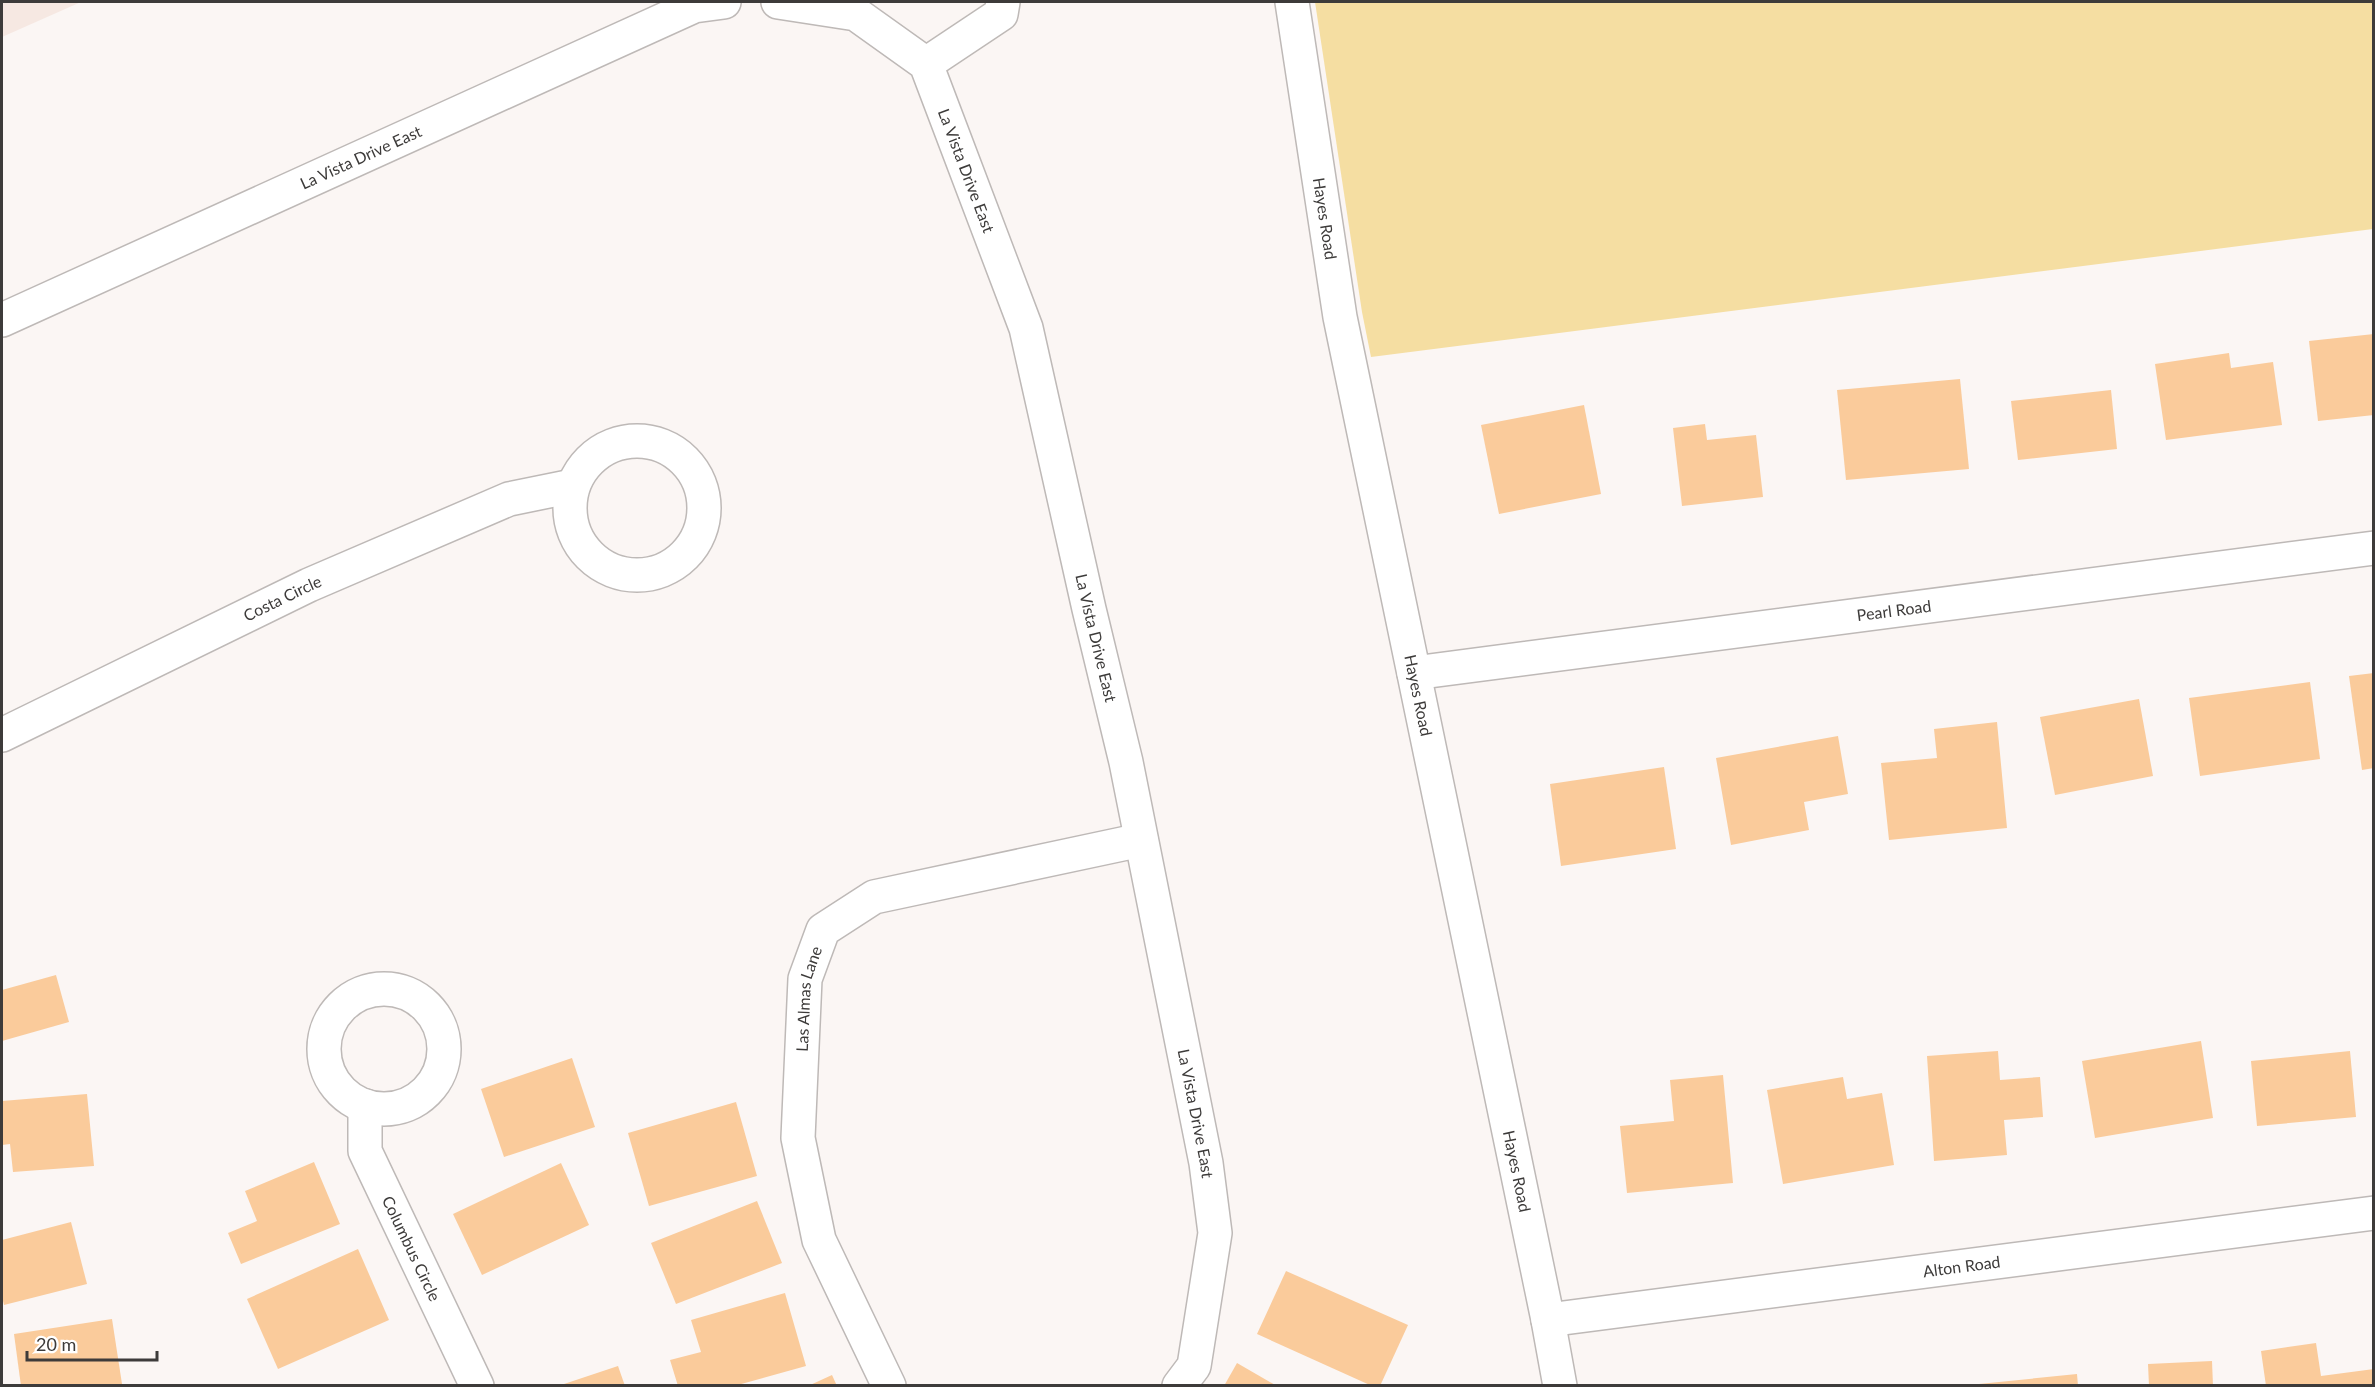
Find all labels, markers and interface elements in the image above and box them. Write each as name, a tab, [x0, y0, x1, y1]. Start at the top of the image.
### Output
street label: La Vista Drive East	[935, 106, 999, 235]
street label: La Vista Drive East	[297, 121, 424, 193]
street label: Hayes Road	[1310, 176, 1341, 261]
street label: Costa Circle	[240, 571, 324, 625]
street label: La Vista Drive East	[1072, 572, 1121, 704]
street label: Pearl Road	[1856, 596, 1932, 624]
street label: Hayes Road	[1401, 653, 1437, 738]
street label: Las Almas Lane	[792, 943, 825, 1052]
street label: La Vista Drive East	[1174, 1047, 1218, 1179]
street label: Hayes Road	[1500, 1129, 1535, 1214]
street label: Columbus Circle	[379, 1193, 445, 1304]
street label: Alton Road	[1922, 1252, 2001, 1280]
scale bar	[27, 1324, 158, 1362]
text: 20 m	[36, 1333, 76, 1355]

